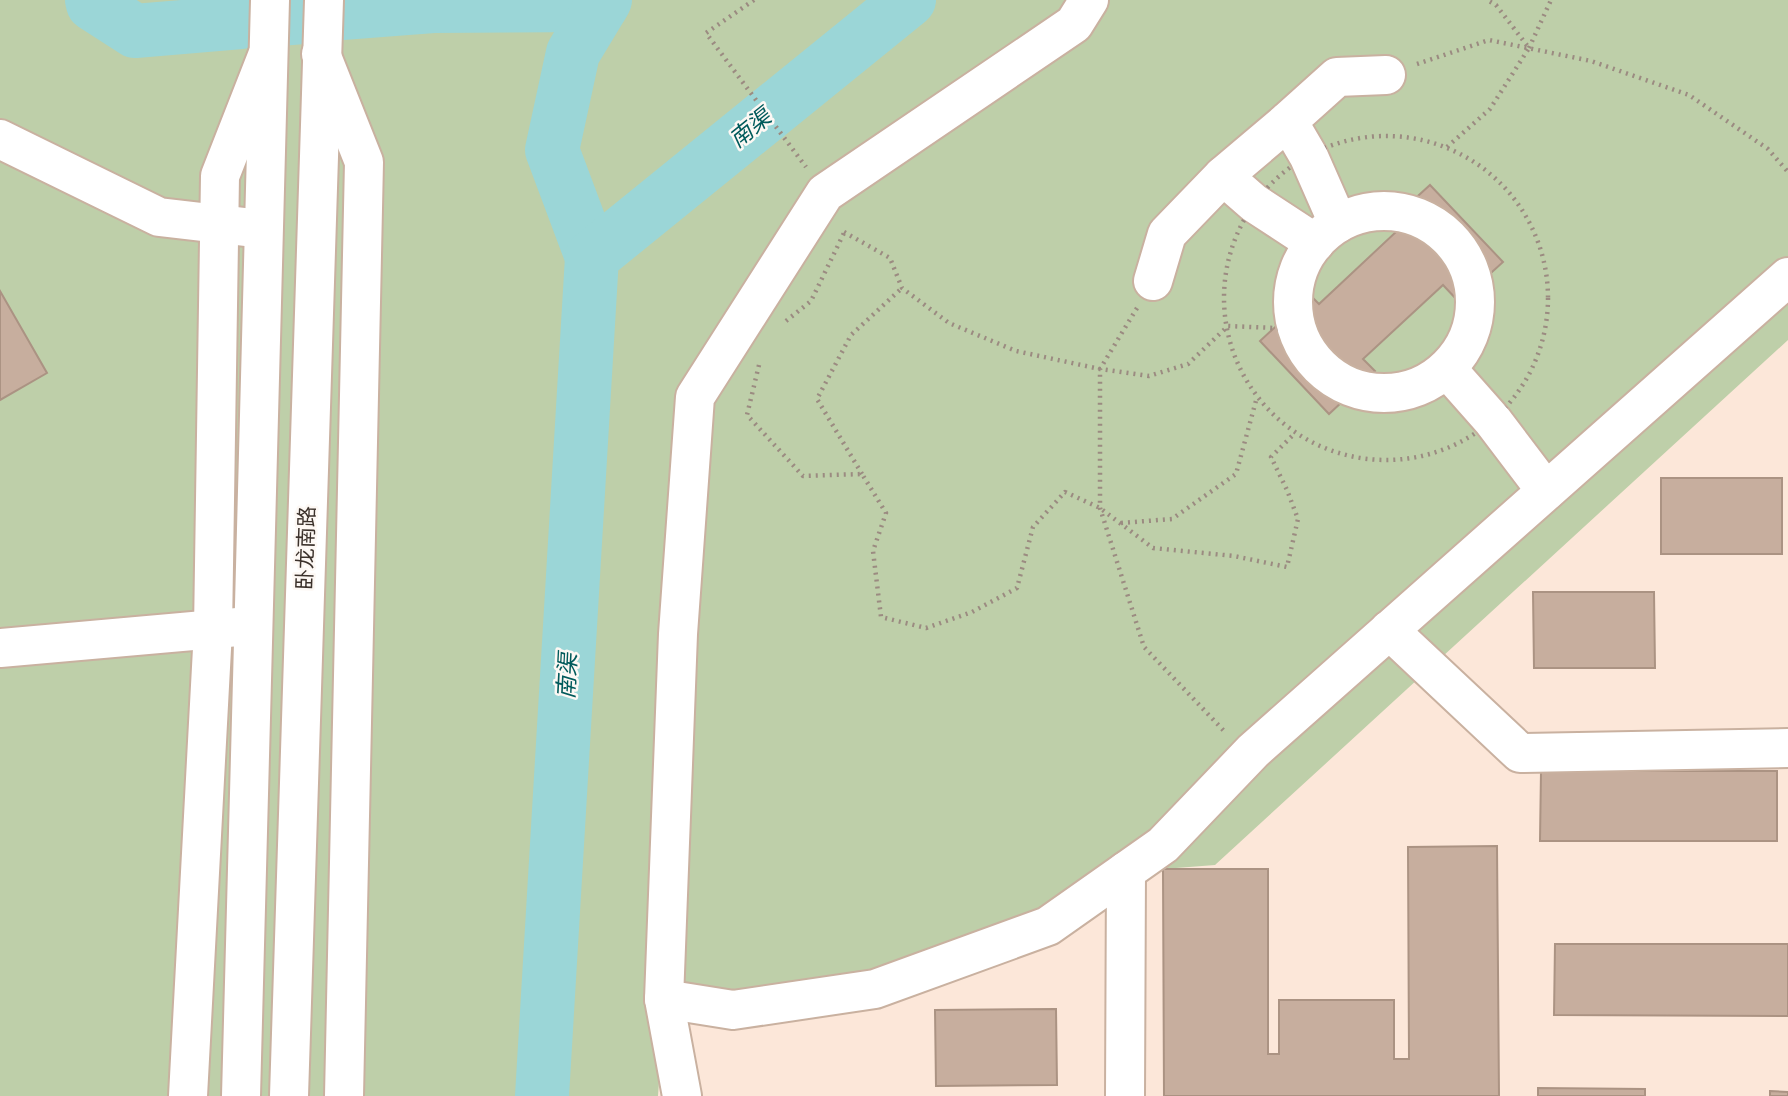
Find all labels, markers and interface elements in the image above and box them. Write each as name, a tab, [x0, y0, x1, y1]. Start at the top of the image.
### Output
water label: 南渠	[721, 98, 779, 153]
street label: 卧龙南路	[289, 505, 319, 590]
water label: 南渠	[549, 649, 582, 700]

